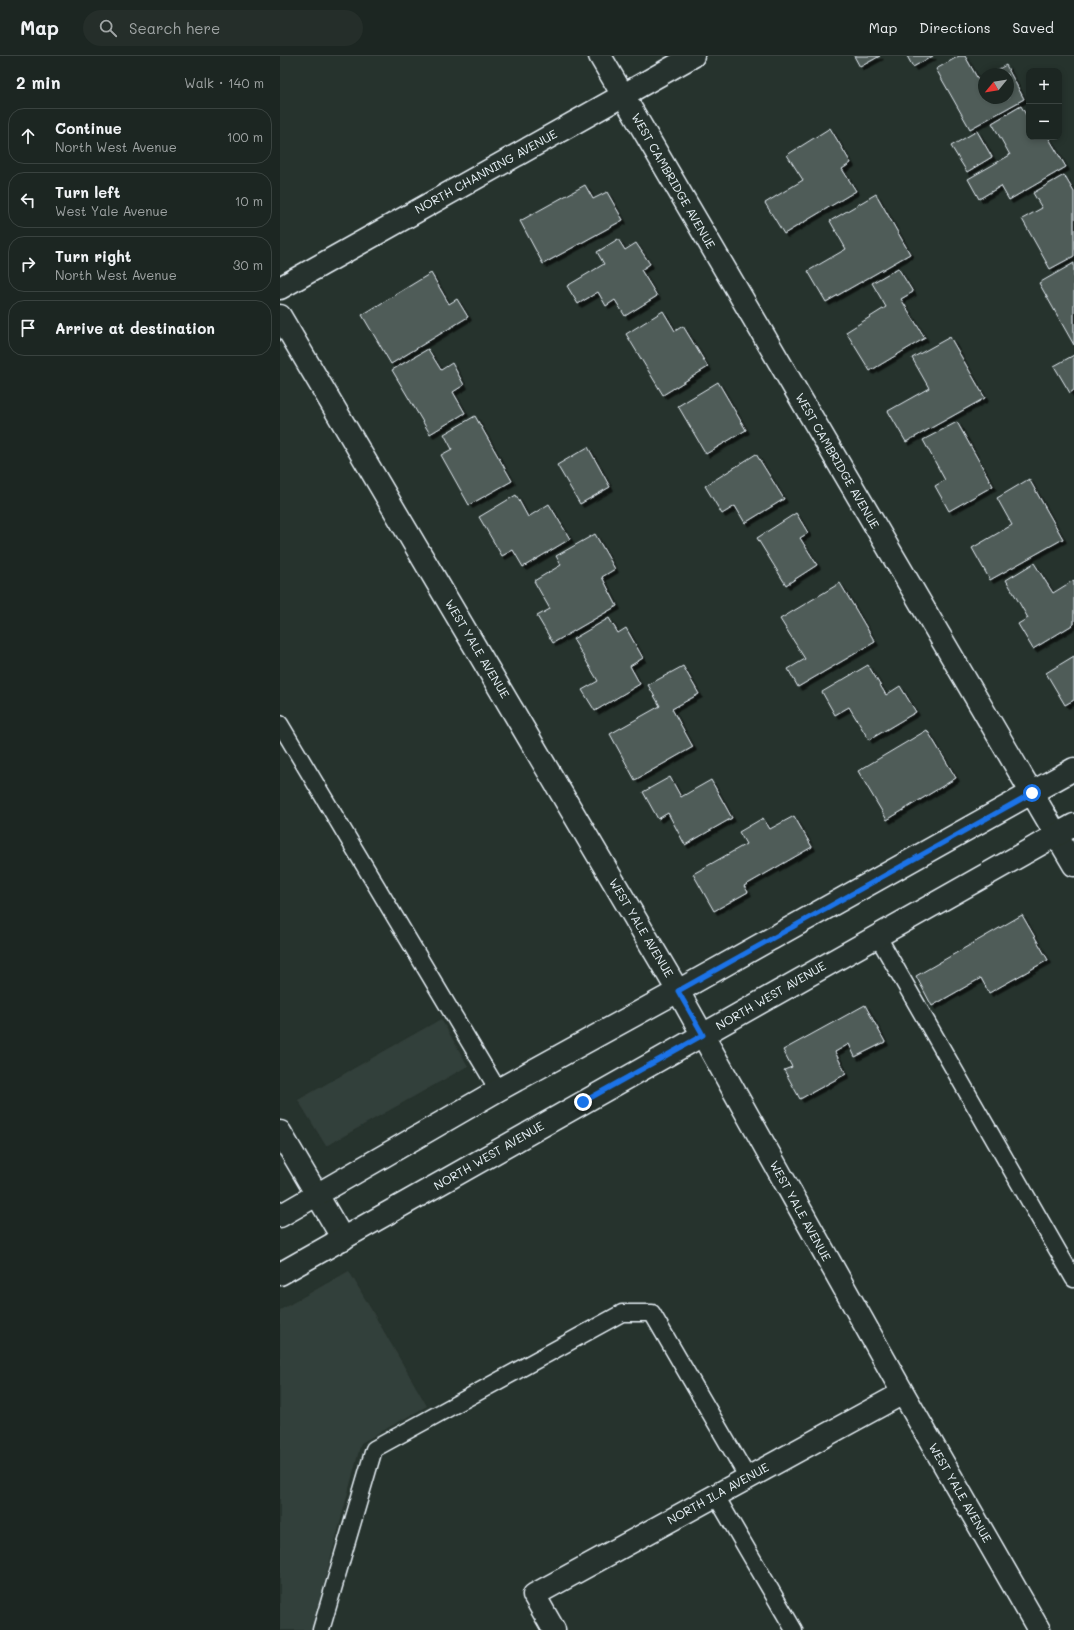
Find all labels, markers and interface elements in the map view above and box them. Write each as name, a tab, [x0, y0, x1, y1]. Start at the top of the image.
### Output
search box	[83, 10, 363, 46]
text: Map	[20, 15, 59, 40]
icon: search	[97, 17, 119, 39]
text: Search here	[129, 18, 220, 38]
text: Map	[869, 18, 897, 37]
text: Directions	[919, 18, 990, 37]
text: Saved	[1012, 18, 1054, 37]
north arrow	[978, 68, 1014, 104]
map controls	[1026, 68, 1062, 140]
button: +	[1026, 68, 1062, 104]
text: 2 min	[16, 71, 61, 93]
text: Walk · 140 m	[184, 74, 264, 91]
button: −	[1026, 104, 1062, 140]
street label: WEST CAMBRIDGE AVENUE	[628, 110, 719, 251]
text: Continue	[55, 118, 122, 138]
icon: ahead	[17, 125, 39, 147]
street label: NORTH CHANNING AVENUE	[412, 125, 559, 217]
text: 100 m	[227, 128, 263, 145]
text: North West Avenue	[55, 138, 177, 155]
text: Turn left	[55, 182, 120, 202]
icon: left	[17, 189, 39, 211]
text: 10 m	[235, 192, 263, 209]
text: West Yale Avenue	[55, 202, 168, 219]
text: Turn right	[55, 246, 132, 266]
icon: right	[17, 253, 39, 275]
text: 30 m	[233, 256, 263, 273]
text: North West Avenue	[55, 266, 177, 283]
icon: arrive	[17, 317, 39, 339]
text: Arrive at destination	[55, 318, 215, 338]
street label: WEST CAMBRIDGE AVENUE	[792, 390, 883, 531]
street label: WEST YALE AVENUE	[442, 596, 514, 701]
route start	[1023, 784, 1041, 802]
street label: WEST YALE AVENUE	[606, 875, 678, 980]
street label: NORTH WEST AVENUE	[713, 957, 829, 1033]
route end	[574, 1093, 592, 1111]
street label: NORTH WEST AVENUE	[431, 1117, 547, 1193]
street label: WEST YALE AVENUE	[767, 1157, 835, 1264]
street label: WEST YALE AVENUE	[926, 1440, 996, 1545]
street label: NORTH ILA AVENUE	[664, 1459, 771, 1528]

